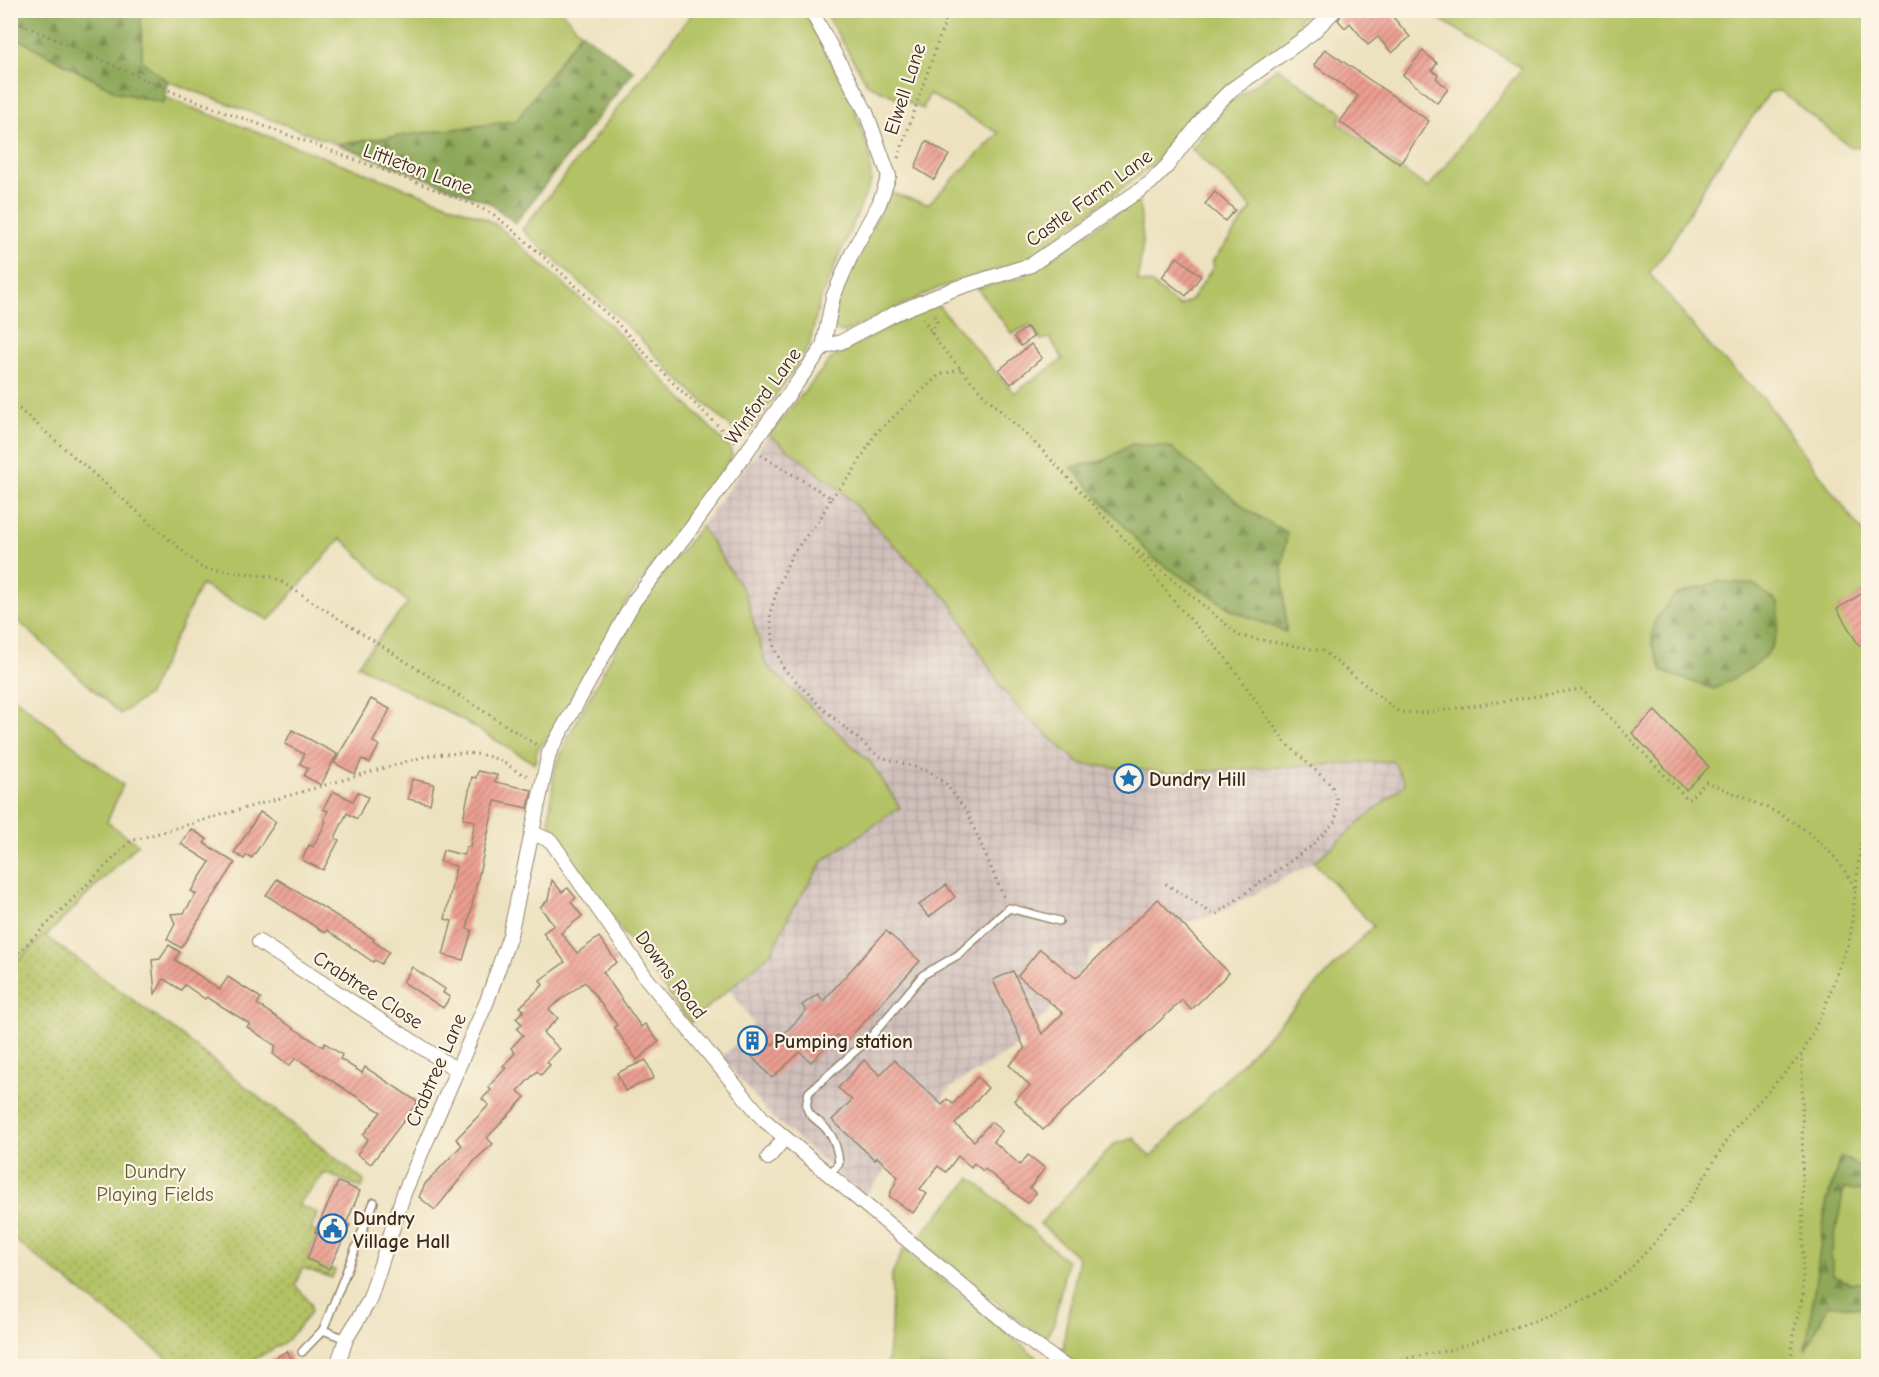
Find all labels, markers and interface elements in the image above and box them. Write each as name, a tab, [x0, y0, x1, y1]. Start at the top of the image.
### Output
street label: Elwell Lane	[879, 40, 931, 138]
street label: Littleton Lane	[360, 139, 476, 199]
street label: Castle Farm Lane	[1021, 144, 1157, 252]
street label: Winford Lane	[720, 343, 806, 449]
place icon: Dundry Hill	[1112, 763, 1144, 795]
place label: Dundry Hill	[1149, 768, 1246, 791]
street label: Downs Road	[630, 926, 712, 1024]
street label: Crabtree Close	[309, 946, 427, 1034]
street label: Crabtree Lane	[401, 1010, 471, 1130]
building icon: Pumping station	[737, 1025, 769, 1057]
place label: Pumping station	[774, 1030, 913, 1053]
park label: Dundry Playing Fields	[96, 1160, 214, 1206]
place label: Dundry Village Hall	[353, 1207, 450, 1253]
public building icon: Dundry Village Hall	[316, 1213, 348, 1245]

